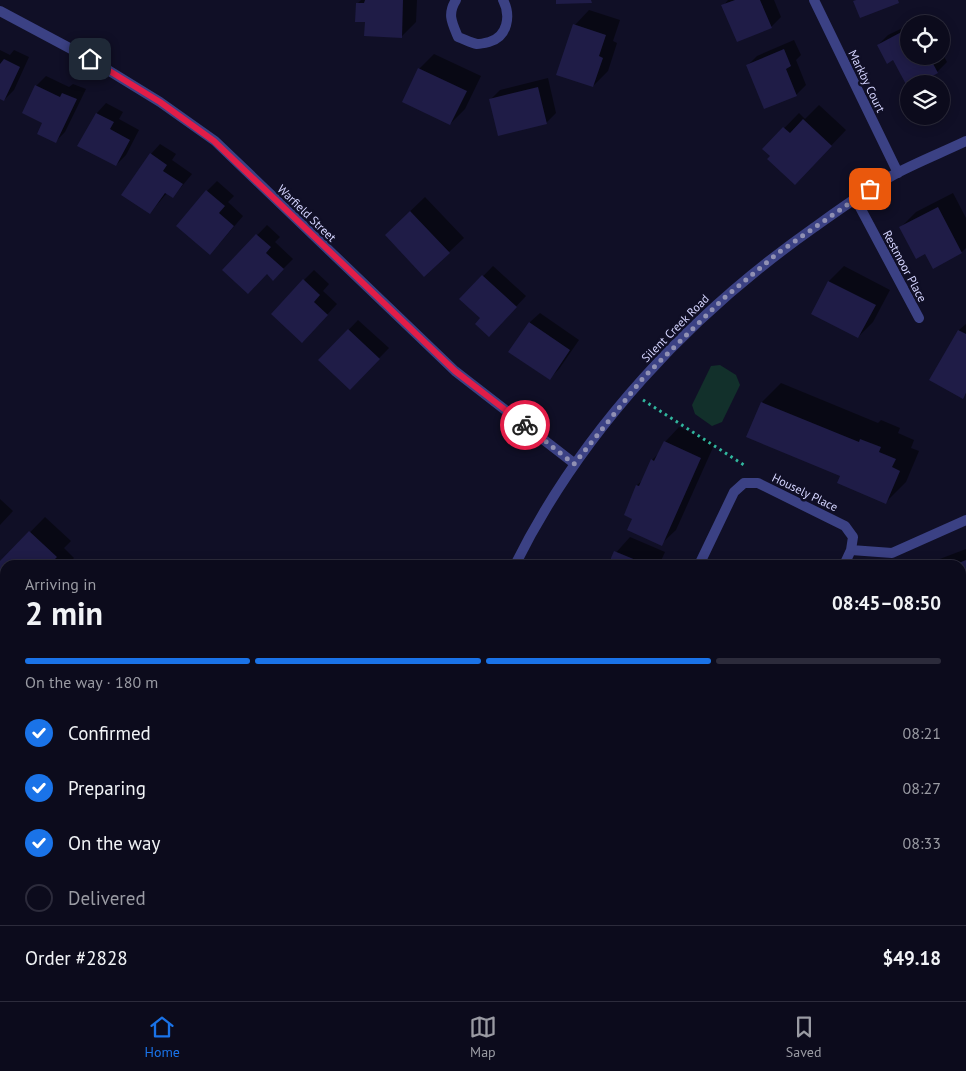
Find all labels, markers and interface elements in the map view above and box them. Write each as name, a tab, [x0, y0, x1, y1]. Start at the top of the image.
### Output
map controls	[900, 15, 950, 125]
button: locate	[900, 15, 950, 65]
pin	[69, 38, 111, 80]
icon: home	[76, 45, 104, 73]
street label: Markby Court	[845, 47, 889, 115]
button: layers	[900, 75, 950, 125]
pin	[849, 168, 891, 210]
icon: bag	[856, 175, 884, 203]
street label: Warfield Street	[275, 181, 339, 245]
street label: Restmoor Place	[880, 228, 930, 304]
street label: Silent Creek Road	[638, 291, 712, 365]
courier	[500, 400, 550, 450]
icon: bike	[511, 411, 539, 439]
street label: Housely Place	[770, 470, 840, 514]
text: Arriving in	[25, 574, 96, 594]
text: 08:45–08:50	[832, 591, 941, 615]
text: 2 min	[25, 592, 103, 634]
text: On the way · 180 m	[25, 672, 158, 692]
icon: check	[25, 719, 53, 747]
text: Confirmed	[68, 721, 151, 745]
text: 08:21	[903, 723, 941, 743]
icon: check	[25, 774, 53, 802]
text: Preparing	[68, 776, 146, 800]
text: 08:27	[903, 778, 941, 798]
icon: check	[25, 829, 53, 857]
text: On the way	[68, 831, 160, 855]
text: 08:33	[903, 833, 941, 853]
text: Delivered	[68, 886, 146, 910]
text: Order #2828	[25, 946, 128, 970]
text: $49.18	[882, 946, 941, 970]
tab: Home	[144, 1013, 180, 1061]
tab: Map	[469, 1013, 497, 1061]
tab: Saved	[786, 1013, 821, 1061]

